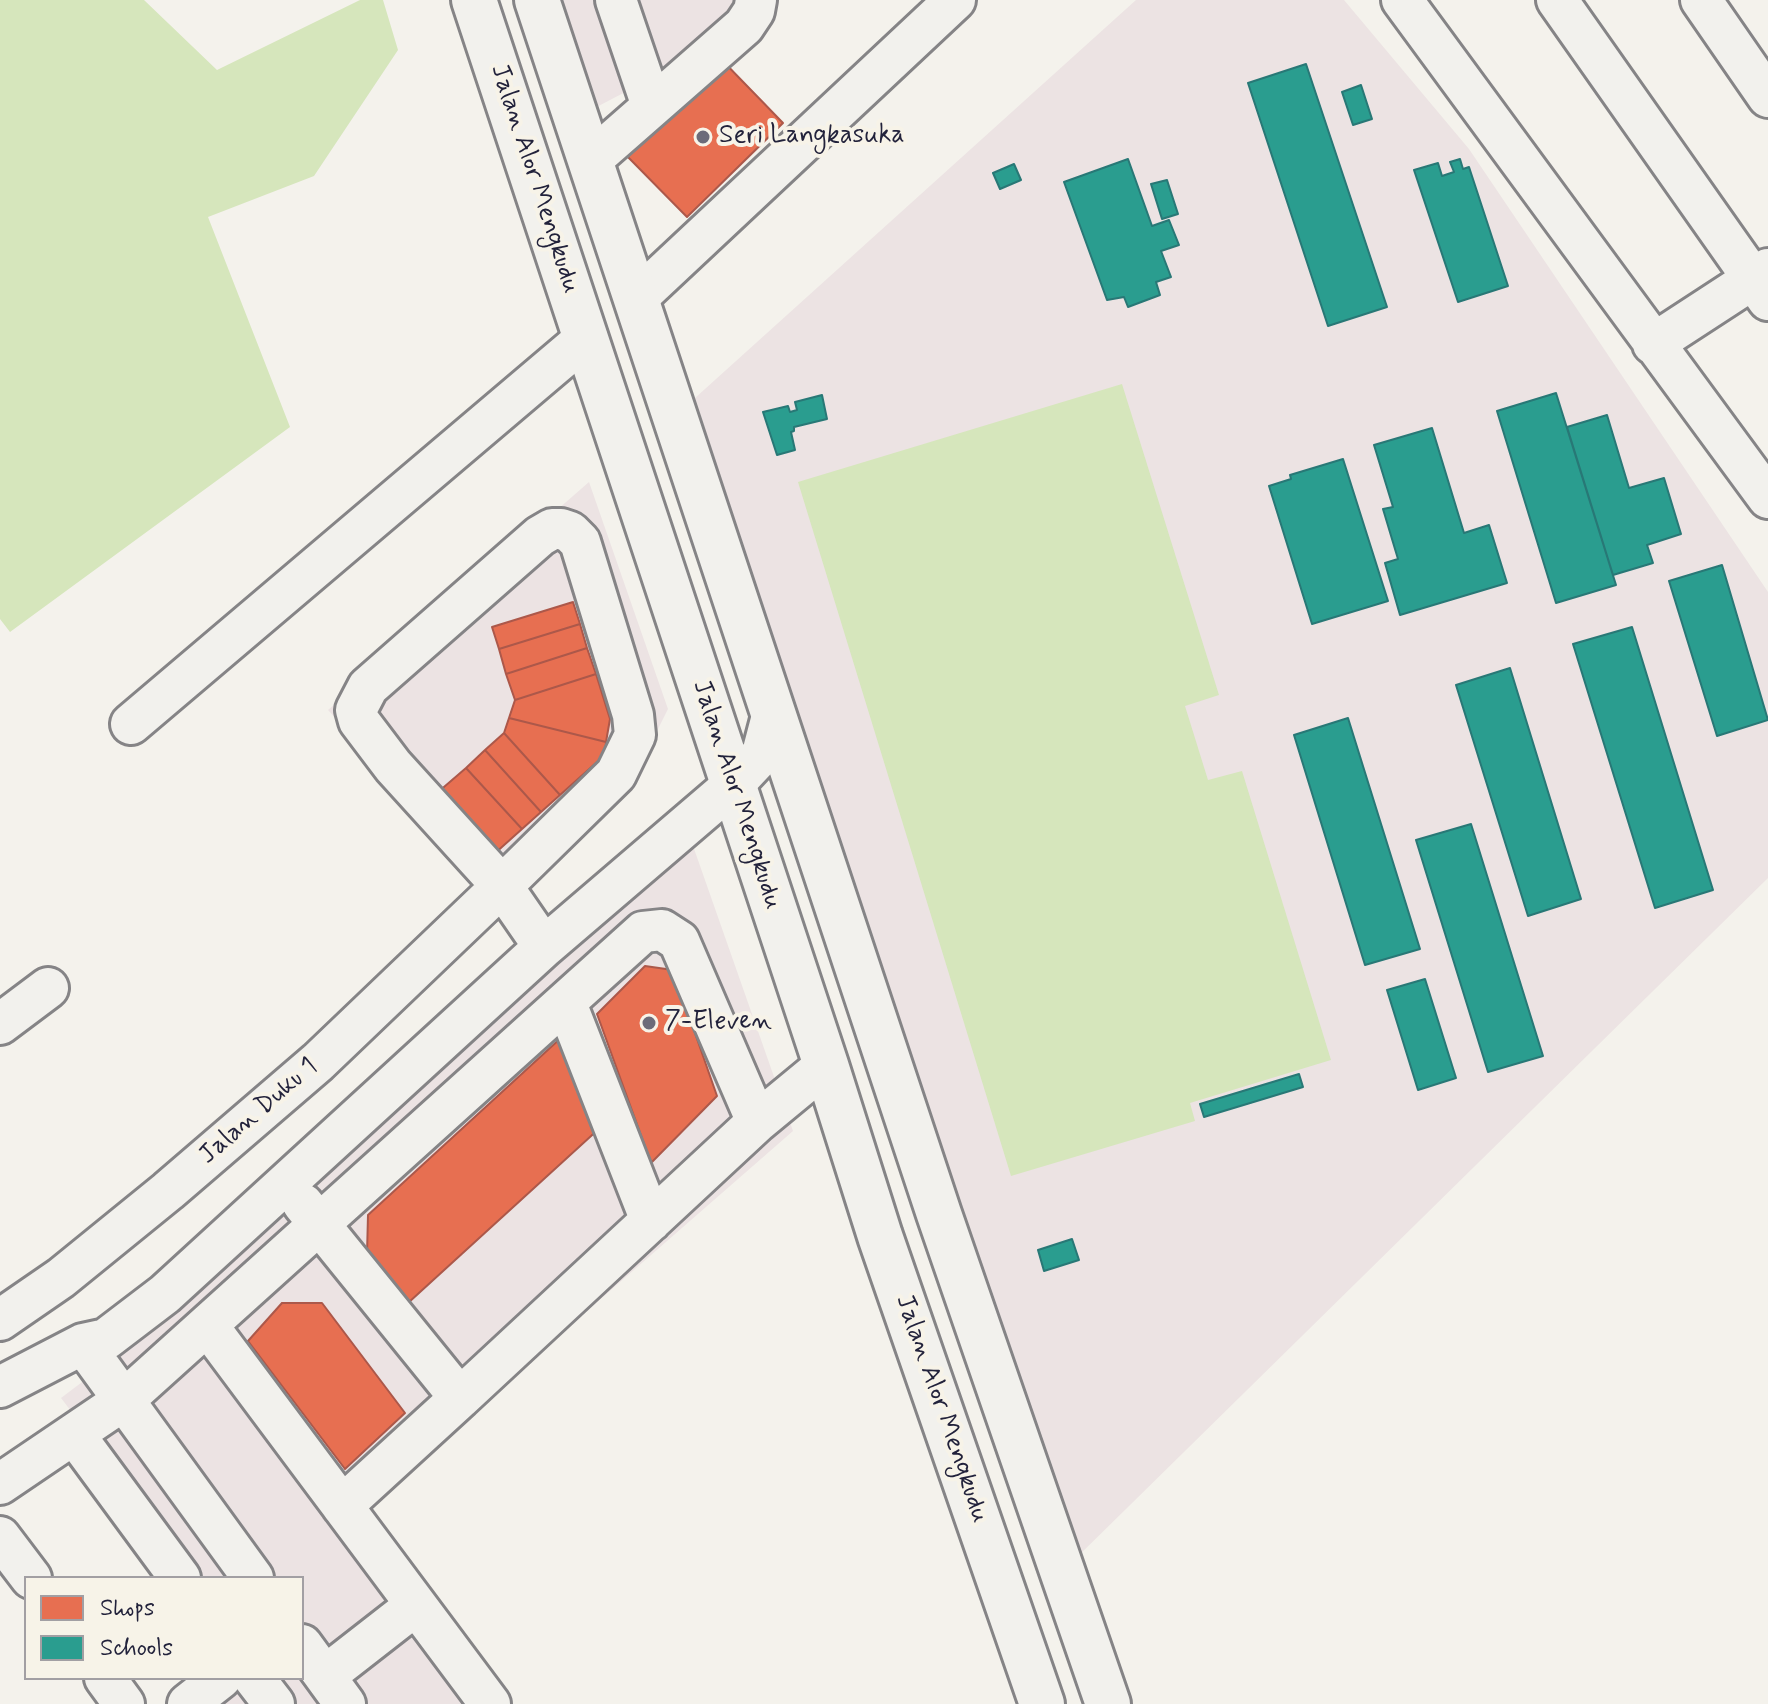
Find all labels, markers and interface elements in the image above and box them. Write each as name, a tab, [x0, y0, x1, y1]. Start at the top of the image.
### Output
street label: Jalan Alor Mengkudu	[482, 61, 586, 297]
place label: Seri Langkasuka	[719, 121, 905, 153]
marker: Seri Langkasuka	[694, 128, 712, 146]
street label: Jalan Alor Mengkudu	[684, 677, 788, 913]
place label: 7-Eleven	[665, 1007, 772, 1039]
marker: 7-Eleven	[640, 1014, 658, 1032]
street label: Jalan Duku 1	[193, 1052, 325, 1172]
street label: Jalan Alor Mengkudu	[887, 1291, 995, 1527]
legend	[24, 1576, 304, 1680]
text: Shops	[100, 1593, 155, 1624]
text: Schools	[100, 1633, 173, 1664]

